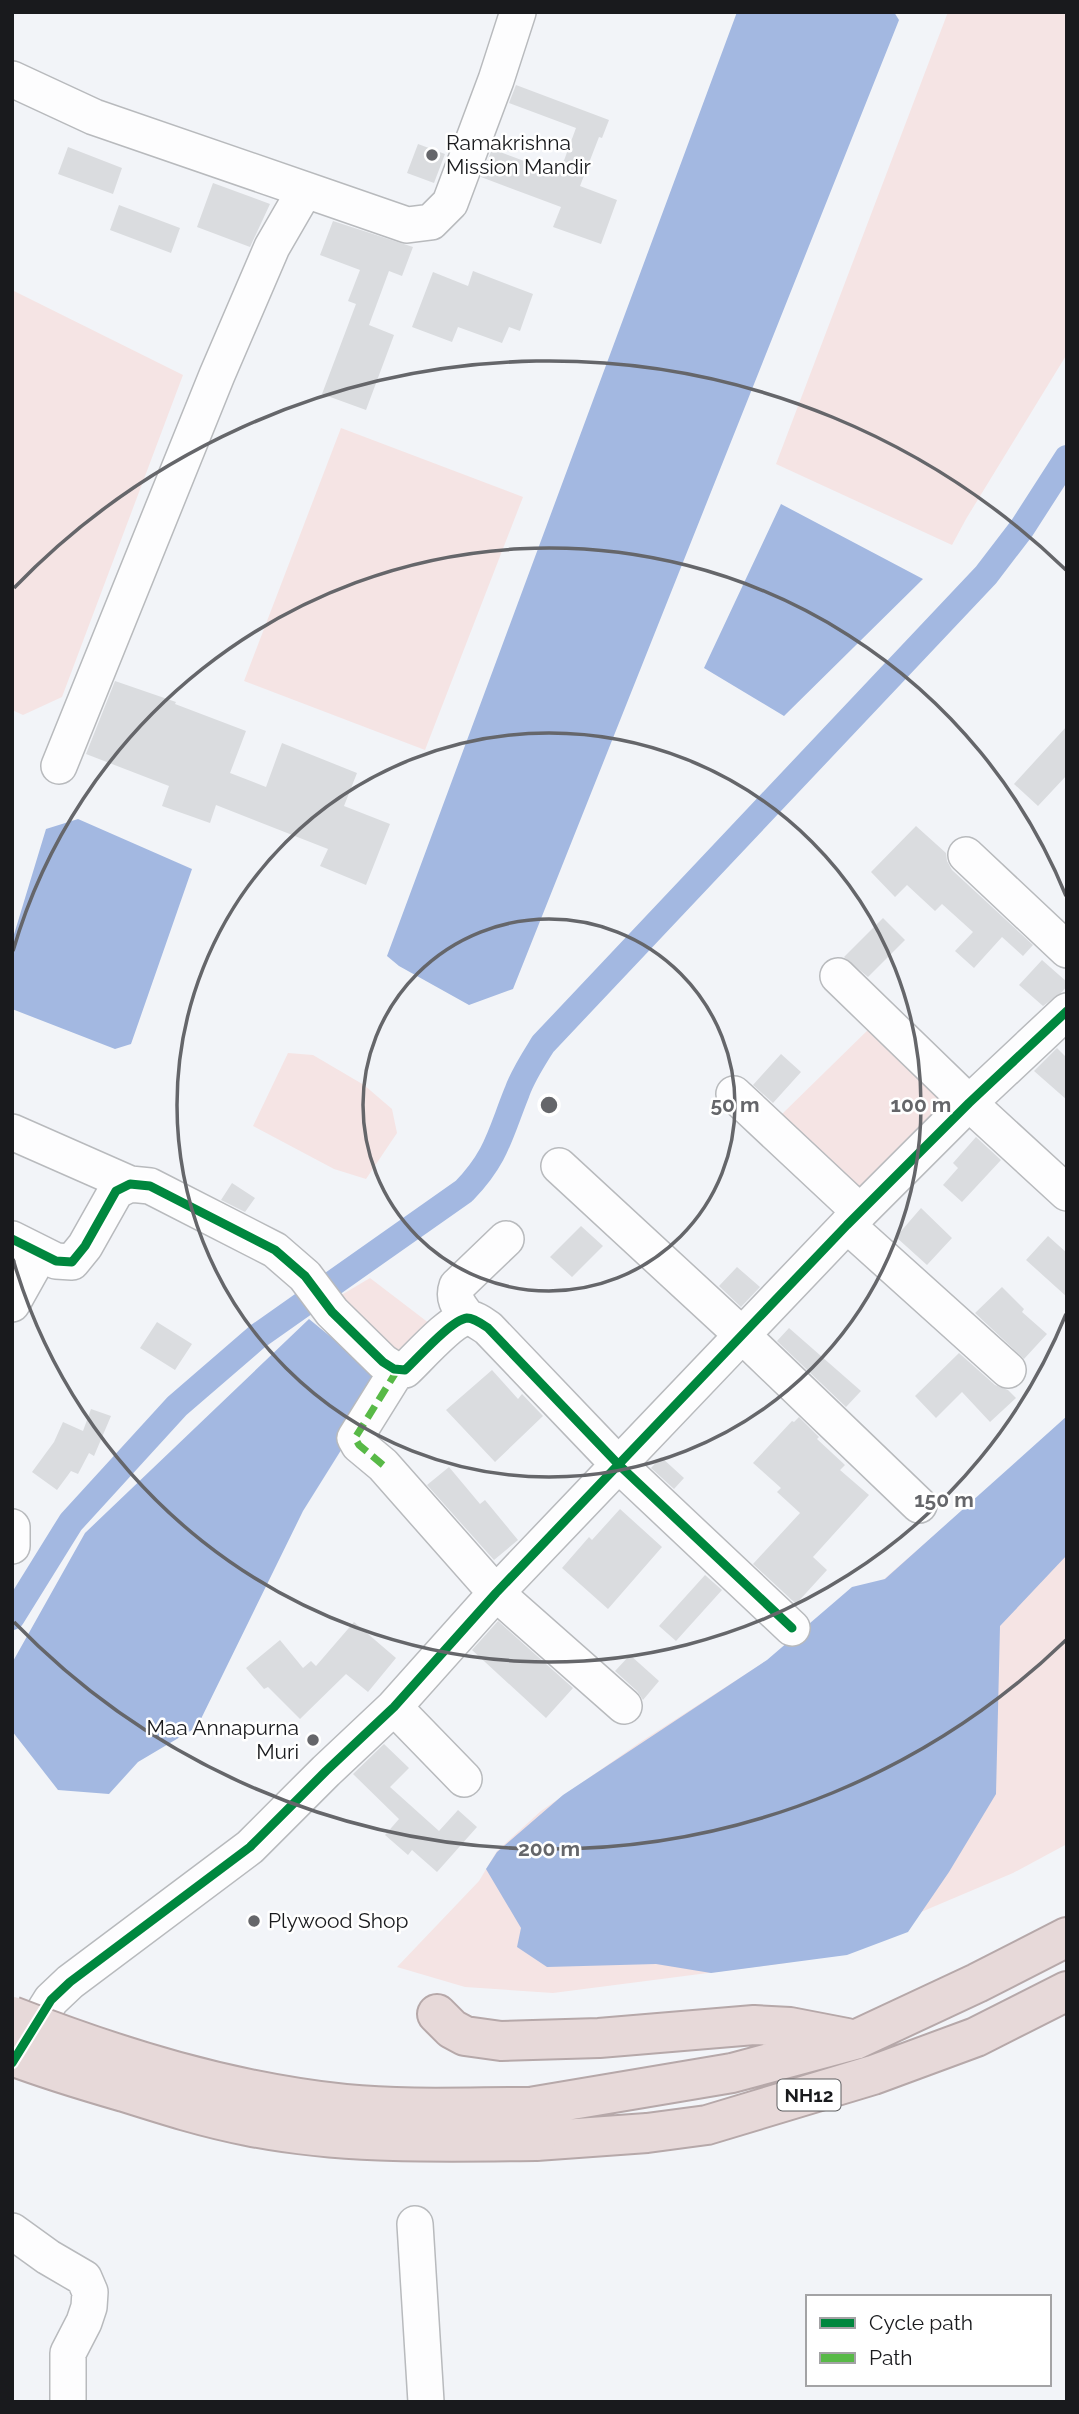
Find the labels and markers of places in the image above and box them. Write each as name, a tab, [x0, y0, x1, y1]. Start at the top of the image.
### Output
place label: Ramakrishna Mission Mandir	[446, 130, 592, 179]
marker: Ramakrishna Mission Mandir	[424, 147, 440, 163]
centre of rings	[537, 1093, 561, 1117]
place label: Maa Annapurna Muri	[146, 1715, 299, 1764]
marker: Maa Annapurna Muri	[305, 1732, 321, 1748]
place label: Plywood Shop	[268, 1908, 408, 1933]
marker: Plywood Shop	[246, 1913, 262, 1929]

